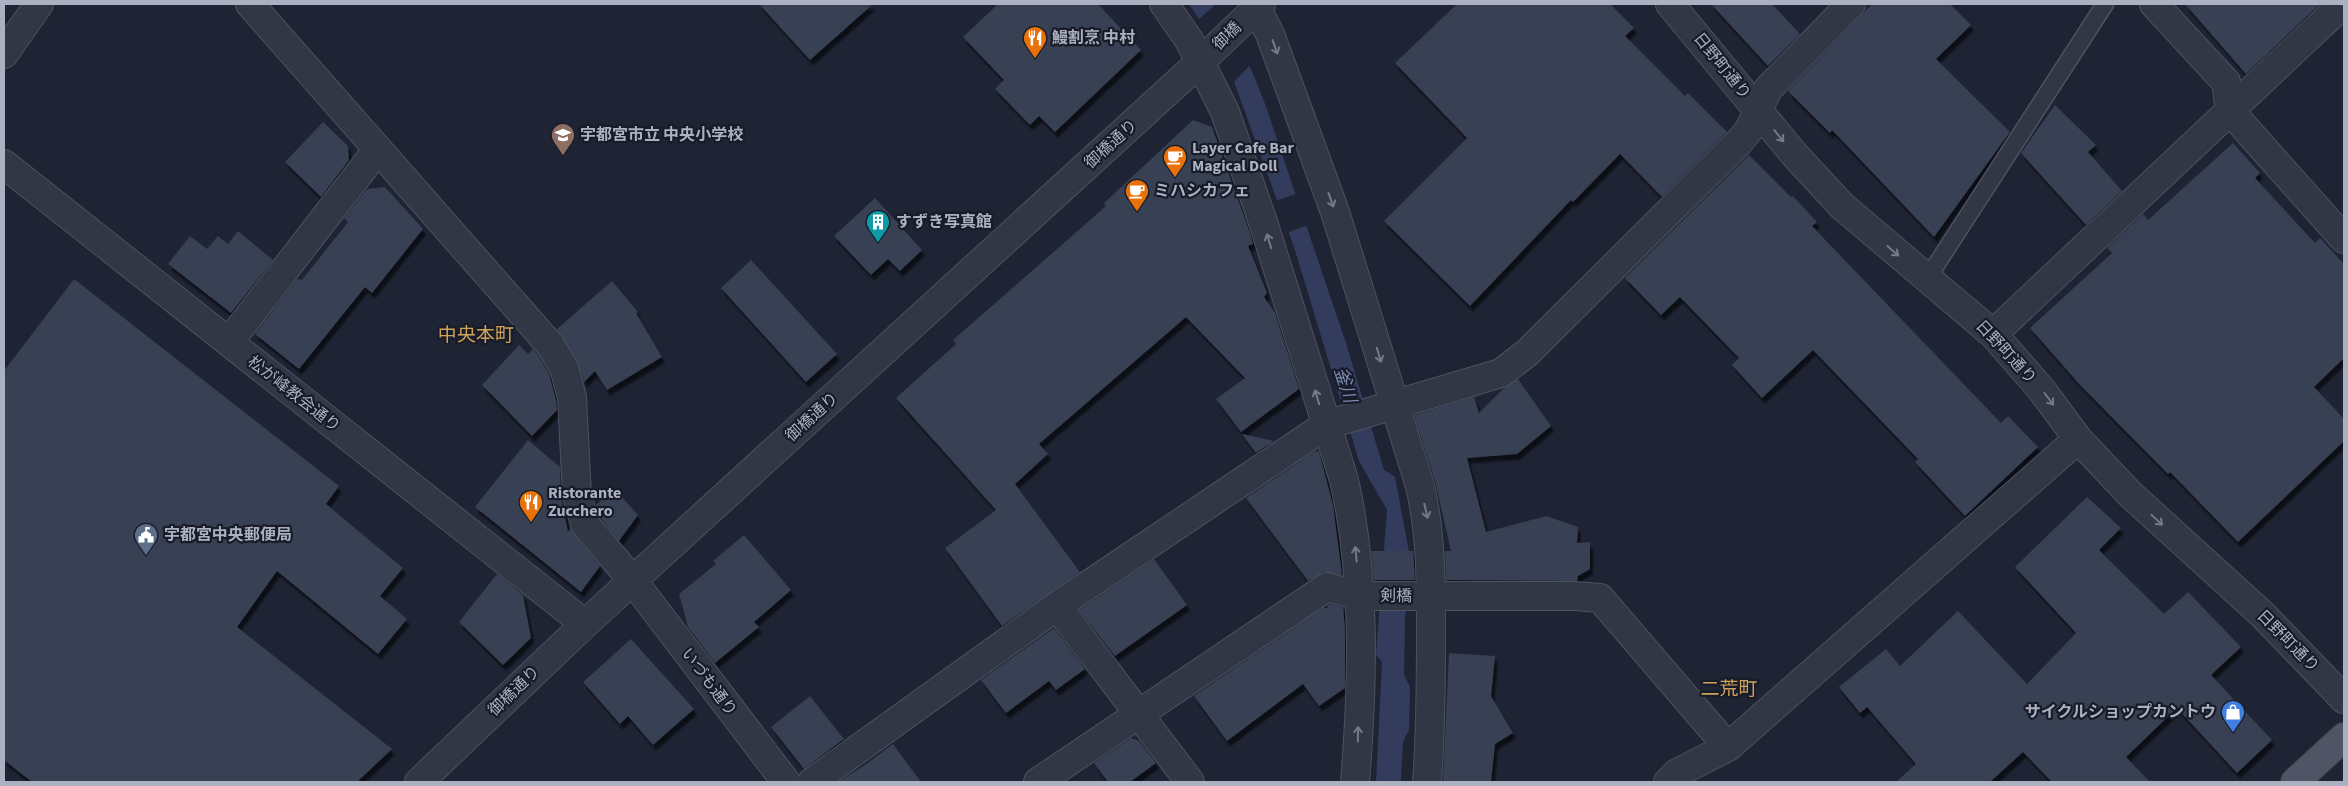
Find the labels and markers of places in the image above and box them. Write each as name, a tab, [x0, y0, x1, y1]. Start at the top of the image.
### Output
restaurant icon: 鰻割烹 中村	[1022, 25, 1048, 59]
place label: 鰻割烹 中村	[1052, 27, 1135, 49]
school or university icon: 宇都宮市立 中央小学校	[550, 122, 576, 156]
place label: 宇都宮市立 中央小学校	[580, 124, 743, 146]
place label: Layer Cafe Bar Magical Doll	[1192, 137, 1294, 177]
cafe icon: Layer Cafe Bar Magical Doll	[1162, 144, 1188, 178]
cafe icon: ミハシカフェ	[1124, 178, 1150, 212]
place label: ミハシカフェ	[1154, 180, 1250, 202]
building icon: すずき写真館	[865, 209, 891, 243]
place label: すずき写真館	[896, 211, 992, 233]
place label: Ristorante Zucchero	[548, 482, 621, 522]
restaurant icon: Ristorante Zucchero	[518, 489, 544, 523]
public building icon: 宇都宮中央郵便局	[133, 522, 159, 556]
place label: 宇都宮中央郵便局	[164, 524, 292, 546]
shop icon: サイクルショップカントウ	[2220, 699, 2246, 733]
place label: サイクルショップカントウ	[2025, 701, 2216, 723]

